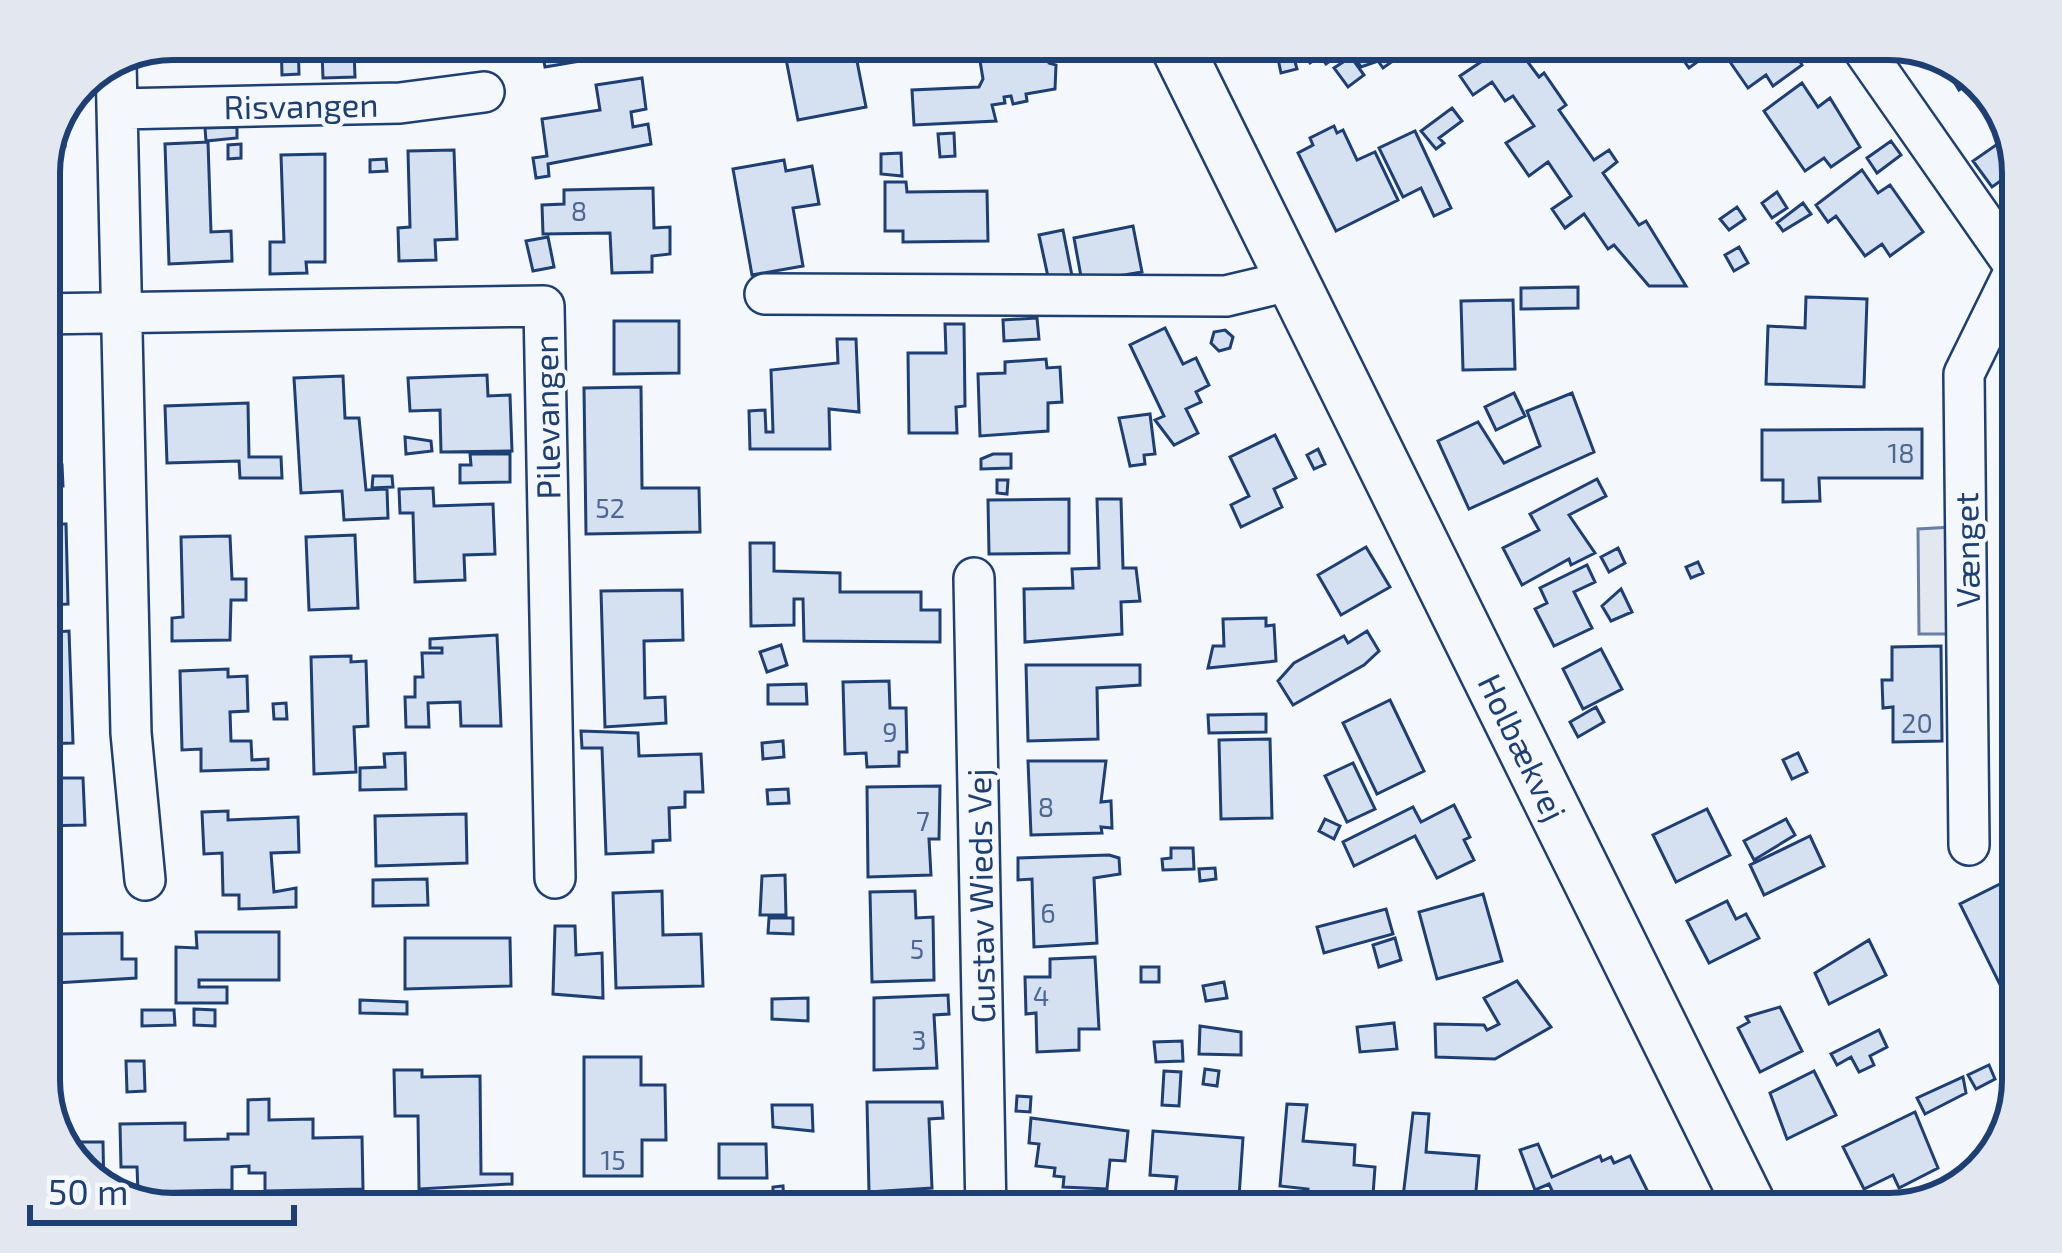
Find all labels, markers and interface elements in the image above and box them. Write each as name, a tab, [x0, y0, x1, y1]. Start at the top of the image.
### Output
street label: Risvangen	[223, 84, 379, 126]
house number: 8	[571, 194, 587, 226]
street label: Pilevangen	[525, 334, 567, 500]
house number: 18	[1887, 436, 1915, 468]
house number: 52	[595, 491, 625, 523]
street label: Vænget	[1945, 492, 1987, 608]
street label: Holbækvej	[1470, 667, 1576, 827]
house number: 20	[1901, 706, 1933, 738]
house number: 9	[882, 715, 898, 747]
street label: Gustav Wieds Vej	[958, 768, 1002, 1024]
house number: 8	[1038, 790, 1054, 822]
house number: 7	[916, 804, 930, 836]
house number: 6	[1040, 896, 1056, 928]
house number: 5	[910, 932, 924, 964]
house number: 4	[1033, 979, 1049, 1011]
house number: 3	[911, 1023, 927, 1055]
house number: 15	[600, 1143, 626, 1175]
scale bar	[30, 1151, 294, 1225]
text: 50 m	[48, 1169, 129, 1212]

